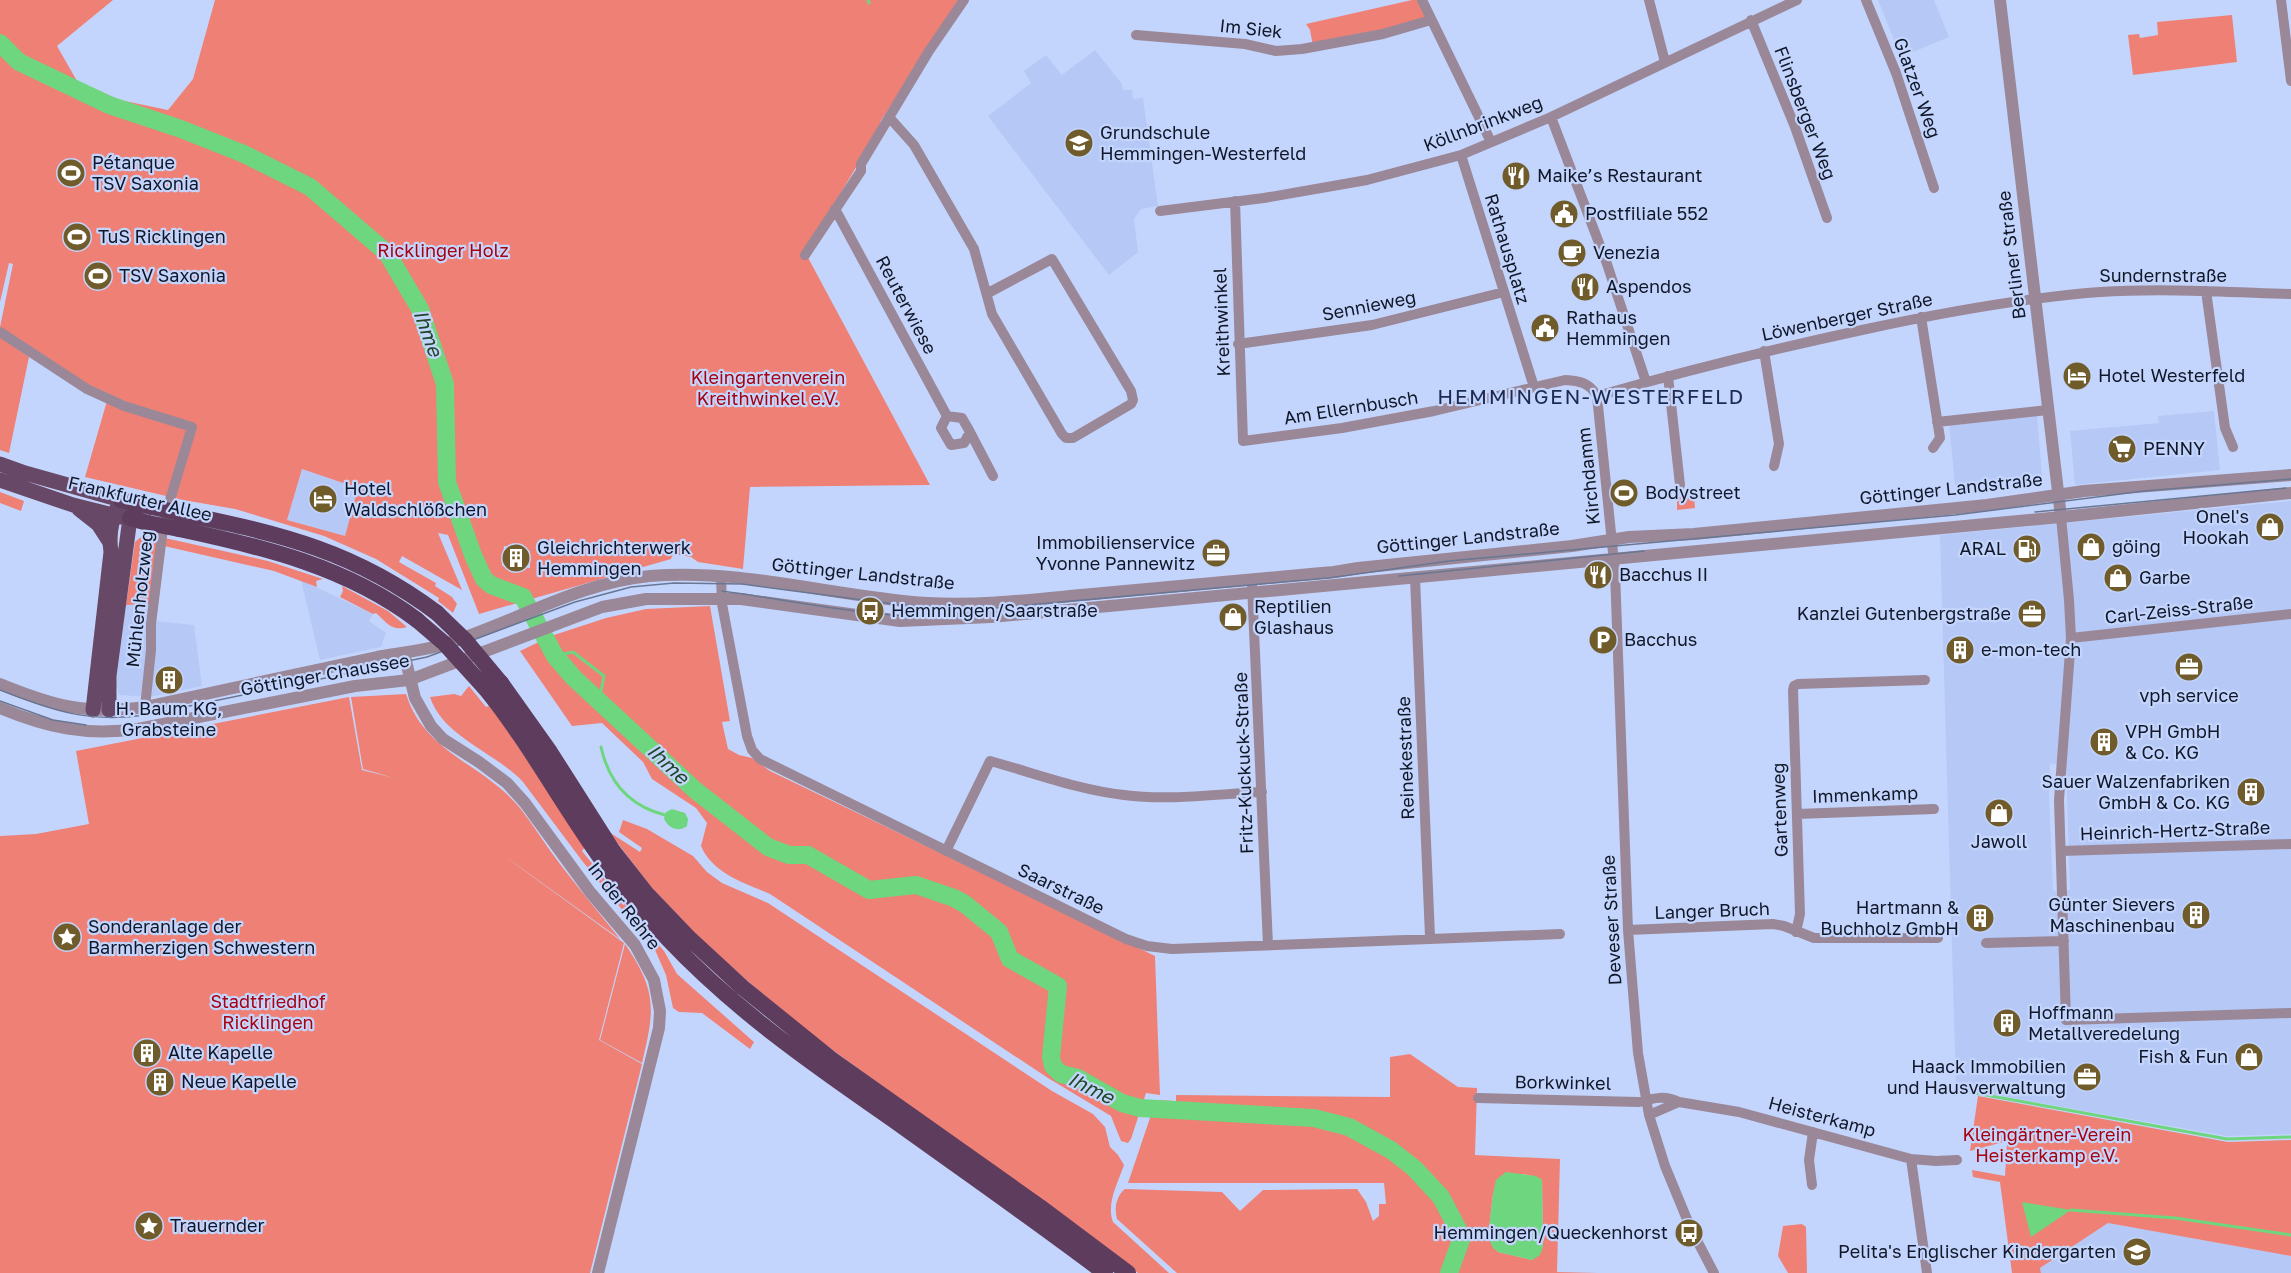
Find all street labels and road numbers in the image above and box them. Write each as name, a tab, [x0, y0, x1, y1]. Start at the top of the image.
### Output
street label: Im Siek	[1219, 14, 1284, 42]
street label: Glatzer Weg	[1890, 34, 1946, 141]
street label: Flinsberger Weg	[1770, 43, 1842, 183]
street label: Köllnbrinkweg	[1420, 90, 1545, 156]
street label: Berliner Straße	[1992, 190, 2030, 321]
street label: Rathausplatz	[1481, 191, 1535, 307]
street label: Reuterwiese	[872, 252, 942, 357]
street label: Sundernstraße	[2099, 264, 2227, 286]
street label: Kreithwinkel	[1208, 267, 1234, 377]
street label: Sennieweg	[1320, 285, 1418, 325]
street label: Löwenberger Straße	[1759, 287, 1934, 345]
street label: Am Ellernbusch	[1282, 386, 1420, 428]
street label: Kirchdamm	[1572, 426, 1604, 526]
street label: Göttinger Landstraße	[1858, 467, 2044, 509]
street label: Frankfurter Allee	[66, 471, 214, 525]
street label: Göttinger Landstraße	[1375, 516, 1561, 558]
street label: Mühlenholzweg	[121, 529, 157, 668]
street label: Göttinger Landstraße	[770, 552, 956, 594]
street label: Carl-Zeiss-Straße	[2104, 590, 2254, 628]
street label: Göttinger Chaussee	[239, 648, 411, 700]
street label: Fritz-Kuckuck-Straße	[1229, 672, 1257, 854]
street label: Reinekestraße	[1392, 696, 1418, 820]
street label: Gartenweg	[1766, 762, 1792, 858]
street label: Immenkamp	[1812, 781, 1918, 807]
street label: Heinrich-Hertz-Straße	[2079, 816, 2271, 844]
street label: Deveser Straße	[1597, 854, 1625, 986]
street label: In der Rehre	[584, 857, 666, 954]
street label: Saarstraße	[1015, 858, 1108, 918]
street label: Langer Bruch	[1654, 897, 1770, 923]
street label: Borkwinkel	[1514, 1070, 1612, 1094]
street label: Heisterkamp	[1766, 1091, 1878, 1141]

